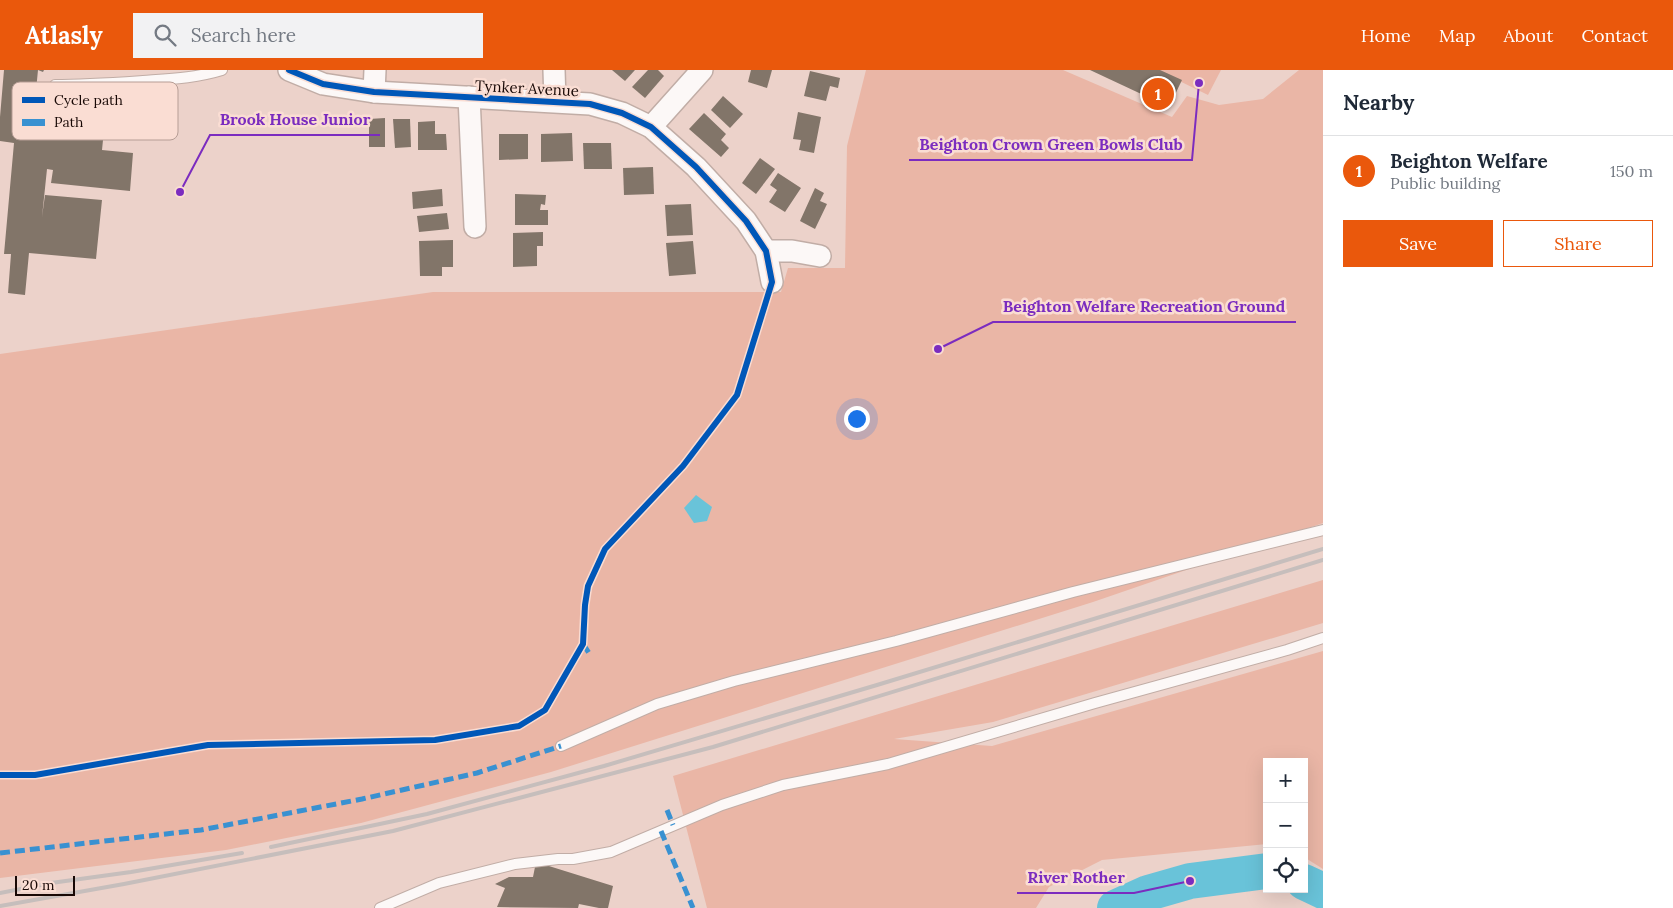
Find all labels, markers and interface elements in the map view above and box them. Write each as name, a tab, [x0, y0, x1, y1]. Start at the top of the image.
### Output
search box	[133, 13, 483, 58]
text: Atlasly	[25, 20, 103, 51]
icon: search	[151, 21, 179, 49]
text: Search here	[191, 23, 296, 47]
text: Home	[1361, 24, 1411, 47]
text: Map	[1439, 24, 1475, 47]
text: About	[1503, 24, 1553, 47]
text: Contact	[1581, 24, 1648, 47]
pin: 1	[1142, 75, 1174, 113]
street label: Tynker Avenue	[475, 76, 579, 100]
legend	[12, 82, 178, 140]
text: Nearby	[1343, 89, 1414, 116]
text: Cycle path	[54, 91, 123, 109]
callout: Brook House Junior	[210, 104, 380, 135]
text: Brook House Junior	[220, 109, 371, 129]
text: Path	[54, 113, 83, 131]
callout: Beighton Crown Green Bowls Club	[909, 129, 1192, 160]
text: Beighton Crown Green Bowls Club	[919, 134, 1183, 154]
text: Beighton Welfare	[1390, 149, 1548, 173]
text: 1	[1356, 161, 1362, 181]
text: 150 m	[1610, 161, 1653, 181]
text: Public building	[1390, 173, 1500, 193]
button: Save	[1343, 220, 1493, 267]
button: Share	[1503, 220, 1653, 267]
callout: Beighton Welfare Recreation Ground	[993, 291, 1296, 322]
text: Beighton Welfare Recreation Ground	[1003, 296, 1286, 316]
your location	[844, 406, 870, 432]
map controls	[1263, 758, 1308, 893]
button: +	[1263, 758, 1308, 803]
button: −	[1263, 803, 1308, 848]
button: locate	[1263, 848, 1308, 893]
callout: River Rother	[1017, 862, 1134, 893]
text: River Rother	[1027, 867, 1125, 887]
scale bar	[15, 873, 75, 896]
text: 20 m	[22, 876, 54, 894]

